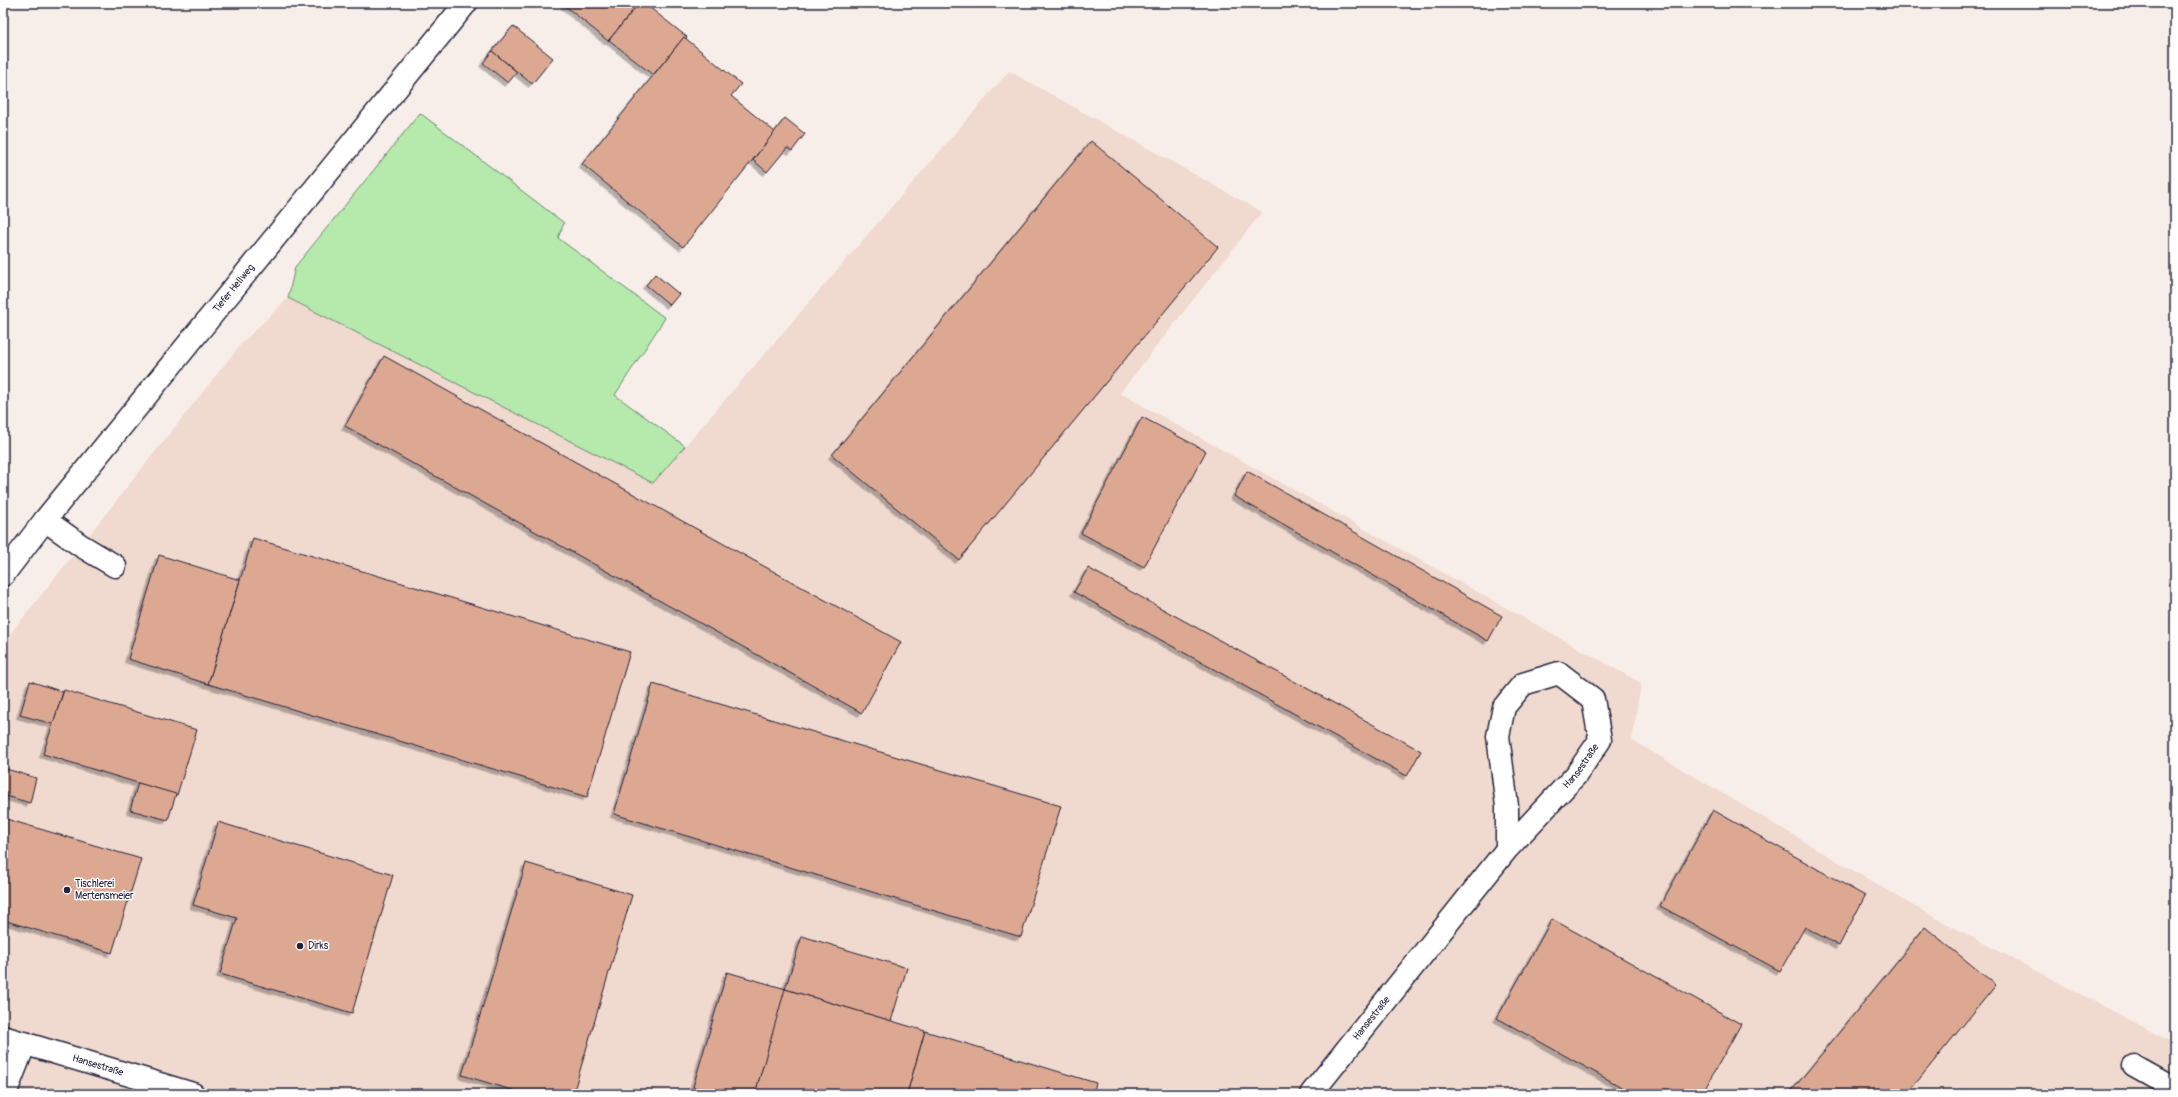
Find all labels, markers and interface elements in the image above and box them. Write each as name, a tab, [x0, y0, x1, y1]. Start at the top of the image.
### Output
street label: Tiefer Hellweg	[210, 262, 257, 315]
street label: Hansestraße	[1560, 742, 1602, 791]
place label: Tischlerei Mertensmeier	[75, 878, 134, 902]
marker: Tischlerei Mertensmeier	[62, 885, 72, 895]
place label: Dirks	[308, 940, 329, 952]
marker: Dirks	[295, 941, 305, 951]
street label: Hansestraße	[1350, 994, 1393, 1043]
street label: Hansestraße	[71, 1052, 125, 1079]

